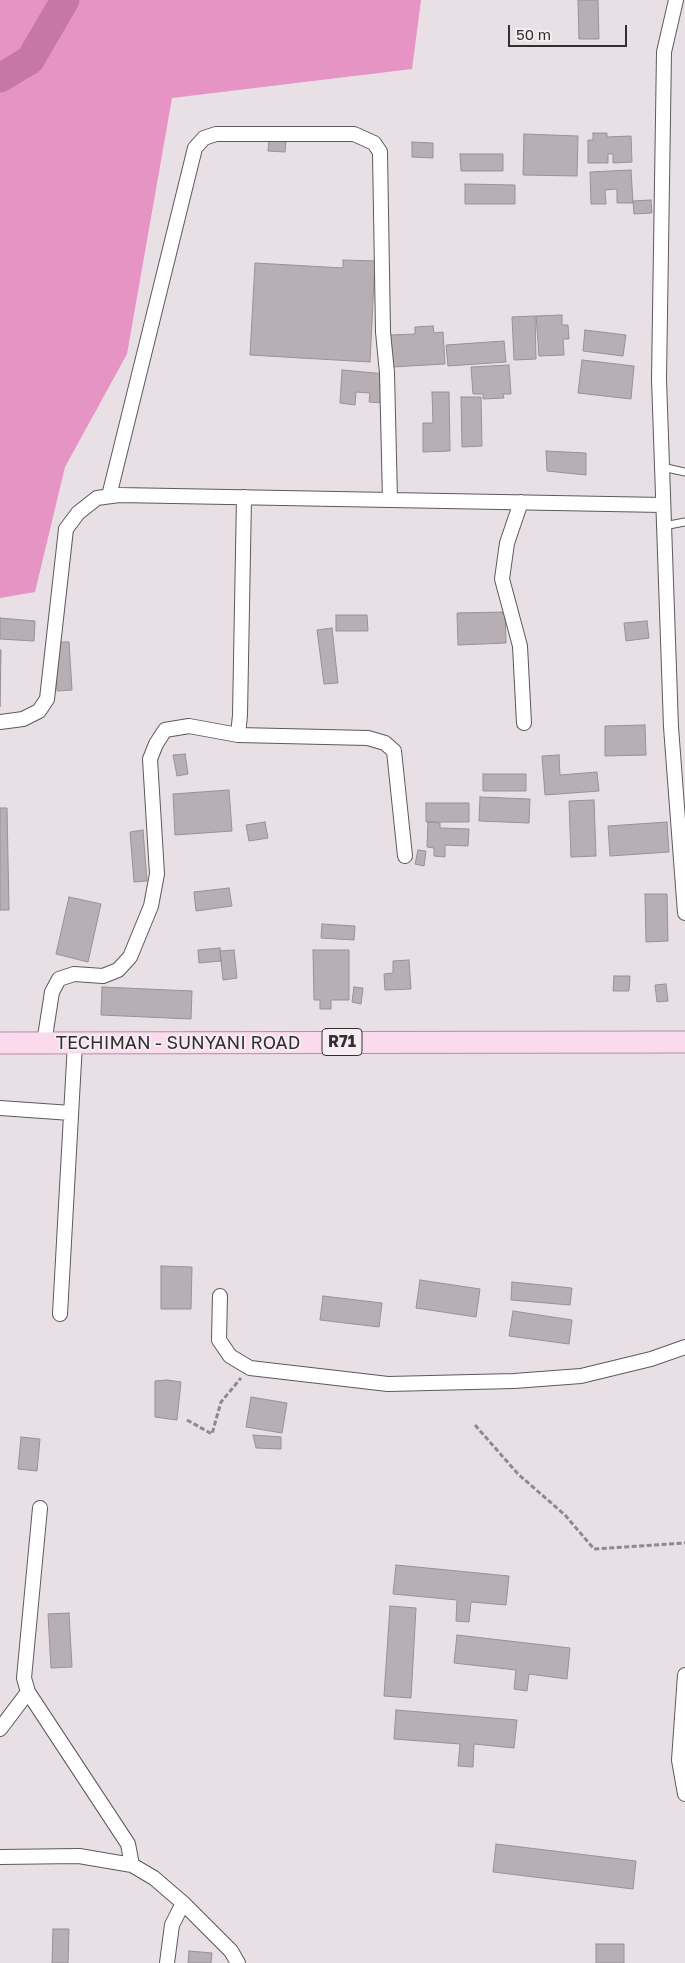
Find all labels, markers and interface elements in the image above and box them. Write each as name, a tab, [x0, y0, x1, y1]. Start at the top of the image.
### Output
scale bar	[510, 15, 629, 47]
text: 50 m	[516, 25, 551, 43]
road number: R71	[322, 1028, 362, 1056]
street label: TECHIMAN - SUNYANI ROAD	[56, 1032, 300, 1054]

